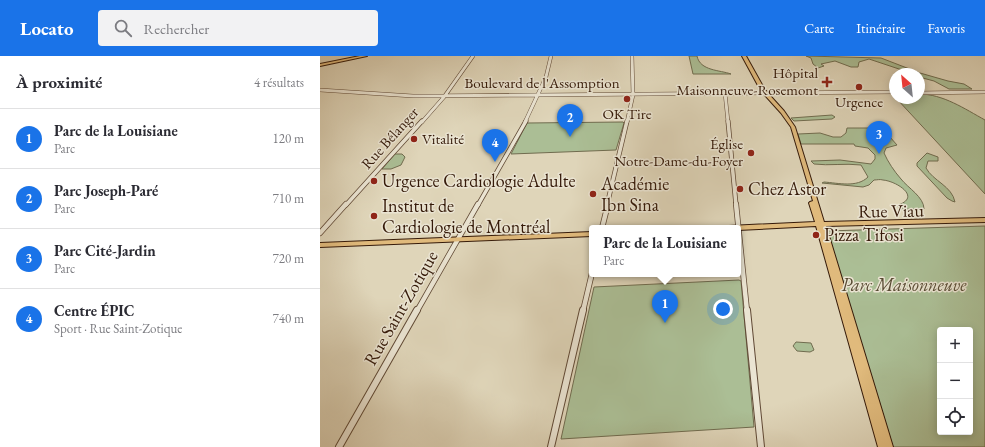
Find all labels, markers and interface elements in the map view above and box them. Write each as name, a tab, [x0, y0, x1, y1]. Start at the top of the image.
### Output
search box	[98, 10, 378, 46]
text: Locato	[20, 16, 74, 41]
icon: search	[112, 17, 134, 39]
text: Rechercher	[144, 19, 209, 38]
text: Carte	[804, 19, 834, 37]
text: Itinéraire	[856, 19, 906, 37]
text: Favoris	[928, 19, 965, 37]
place label: Hôpital Maisonneuve-Rosemont	[677, 63, 818, 99]
north arrow	[889, 68, 925, 104]
text: À proximité	[16, 71, 102, 93]
street label: Boulevard de l'Assomption	[464, 73, 620, 92]
text: 4 résultats	[254, 74, 304, 91]
marker: Hôpital Maisonneuve-Rosemont	[821, 76, 833, 88]
marker: Urgence	[854, 82, 864, 92]
place label: Urgence	[835, 92, 883, 111]
marker: OK Tire	[622, 94, 632, 104]
street label: Rue Bélanger	[357, 103, 422, 173]
pin: 2	[557, 104, 583, 137]
place label: OK Tire	[602, 104, 652, 123]
text: Parc de la Louisiane	[54, 121, 178, 140]
pin: 3	[866, 121, 892, 154]
place label: Vitalité	[422, 129, 464, 148]
pin: 4	[482, 129, 508, 162]
text: 1	[26, 130, 32, 147]
text: 120 m	[273, 130, 304, 147]
marker: Vitalité	[409, 134, 419, 144]
place label: Église Notre-Dame-du-Foyer	[614, 134, 743, 170]
text: Parc	[54, 140, 75, 157]
marker: Église Notre-Dame-du-Foyer	[746, 148, 756, 158]
place label: Urgence Cardiologie Adulte	[382, 169, 576, 192]
place label: Académie Ibn Sina	[600, 172, 669, 216]
marker: Urgence Cardiologie Adulte	[369, 176, 379, 186]
place label: Chez Astor	[748, 177, 826, 200]
text: Parc Joseph-Paré	[54, 181, 158, 200]
marker: Chez Astor	[735, 184, 745, 194]
marker: Académie Ibn Sina	[588, 189, 598, 199]
text: 2	[26, 190, 32, 207]
text: 710 m	[273, 190, 304, 207]
place label: Institut de Cardiologie de Montréal	[382, 194, 550, 238]
street label: Rue Viau	[858, 198, 925, 223]
text: Parc	[54, 200, 75, 217]
marker: Institut de Cardiologie de Montréal	[369, 211, 379, 221]
place label: Pizza Tifosi	[824, 223, 904, 246]
popup	[589, 225, 741, 277]
marker: Pizza Tifosi	[811, 230, 821, 240]
text: Parc de la Louisiane	[603, 233, 727, 252]
text: Parc Cité-Jardin	[54, 241, 156, 260]
street label: Rue Saint-Zotique	[358, 246, 443, 369]
text: 3	[26, 250, 32, 267]
text: 720 m	[273, 250, 304, 267]
text: Parc	[603, 252, 625, 269]
text: Parc	[54, 260, 75, 277]
park label: Parc Maisonneuve	[842, 273, 967, 296]
pin: 1	[652, 290, 678, 323]
your location	[713, 299, 733, 319]
text: Centre ÉPIC	[54, 301, 134, 320]
text: 4	[26, 310, 32, 327]
text: 740 m	[273, 310, 304, 327]
text: Sport · Rue Saint-Zotique	[54, 320, 182, 337]
map controls	[937, 327, 973, 435]
button: +	[937, 327, 973, 363]
button: −	[937, 363, 973, 399]
button: locate	[937, 399, 973, 435]

